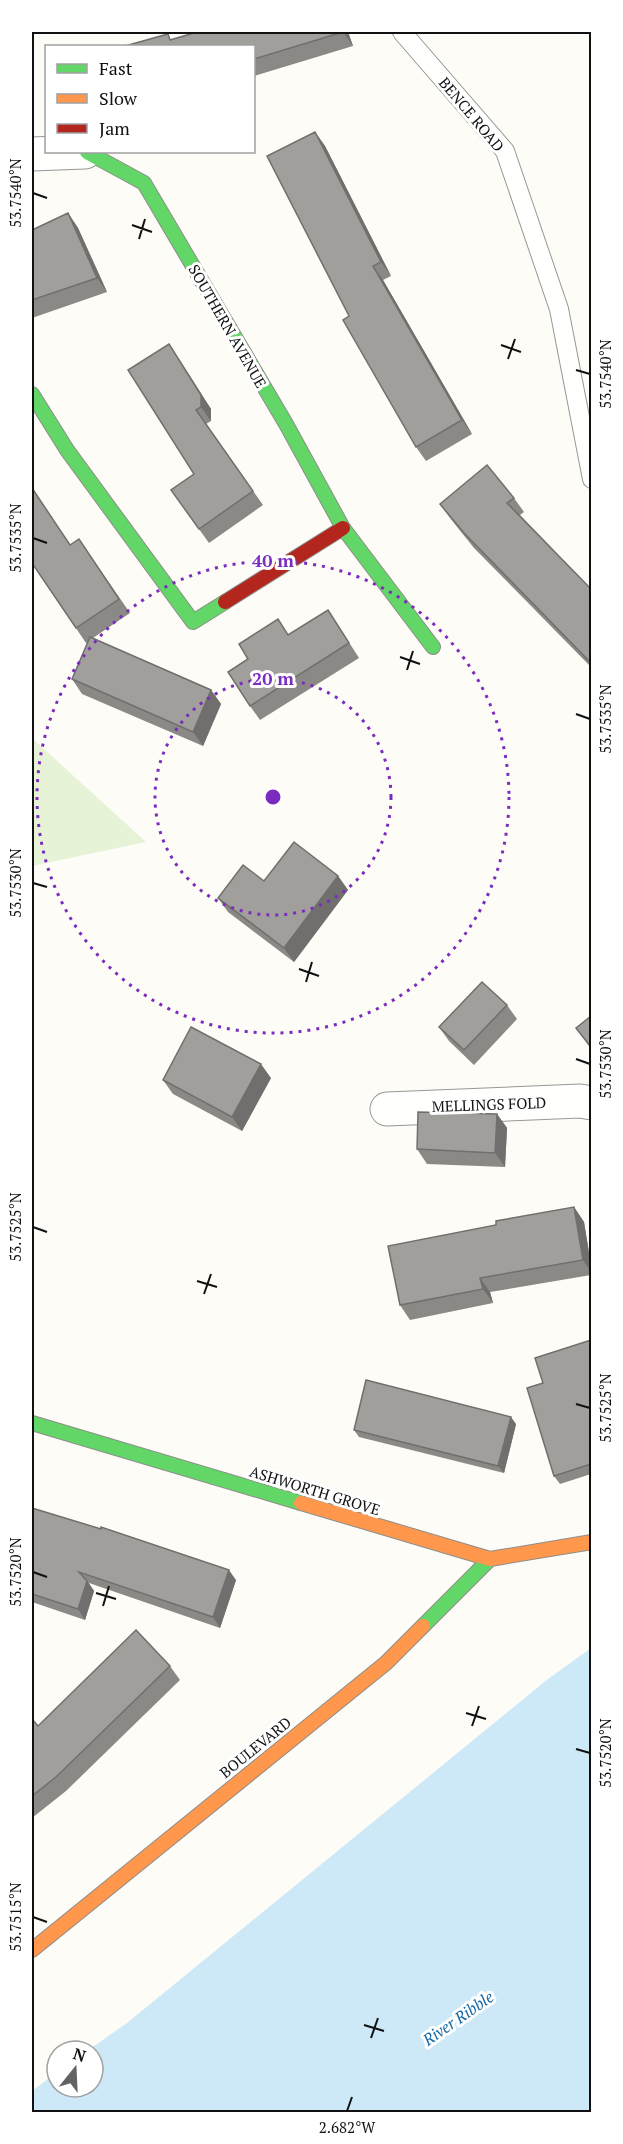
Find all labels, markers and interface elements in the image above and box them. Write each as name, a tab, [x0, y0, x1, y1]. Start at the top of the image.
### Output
legend	[45, 45, 255, 153]
text: Fast	[99, 56, 133, 80]
street label: BENCE ROAD	[435, 73, 509, 155]
text: Slow	[99, 86, 138, 110]
text: Jam	[99, 116, 130, 140]
text: 53.7540°N	[5, 158, 25, 228]
street label: SOUTHERN AVENUE	[184, 261, 272, 391]
text: 53.7540°N	[595, 339, 615, 409]
text: 53.7535°N	[5, 503, 25, 573]
text: 40 m	[252, 548, 294, 572]
text: 20 m	[252, 666, 294, 690]
text: 53.7535°N	[595, 684, 615, 754]
centre of rings	[263, 787, 283, 807]
text: 53.7530°N	[5, 848, 25, 918]
text: 53.7530°N	[595, 1029, 615, 1099]
street label: MELLINGS FOLD	[431, 1092, 547, 1116]
text: 53.7525°N	[5, 1192, 25, 1262]
text: 53.7525°N	[595, 1373, 615, 1443]
street label: ASHWORTH GROVE	[247, 1461, 383, 1519]
text: 53.7520°N	[5, 1537, 25, 1607]
street label: BOULEVARD	[215, 1712, 295, 1782]
text: 53.7520°N	[595, 1718, 615, 1788]
text: 53.7515°N	[5, 1882, 25, 1952]
water label: River Ribble	[417, 1986, 498, 2051]
north arrow	[45, 2039, 105, 2099]
text: N	[70, 2042, 89, 2067]
text: 2.682°W	[319, 2117, 376, 2137]

